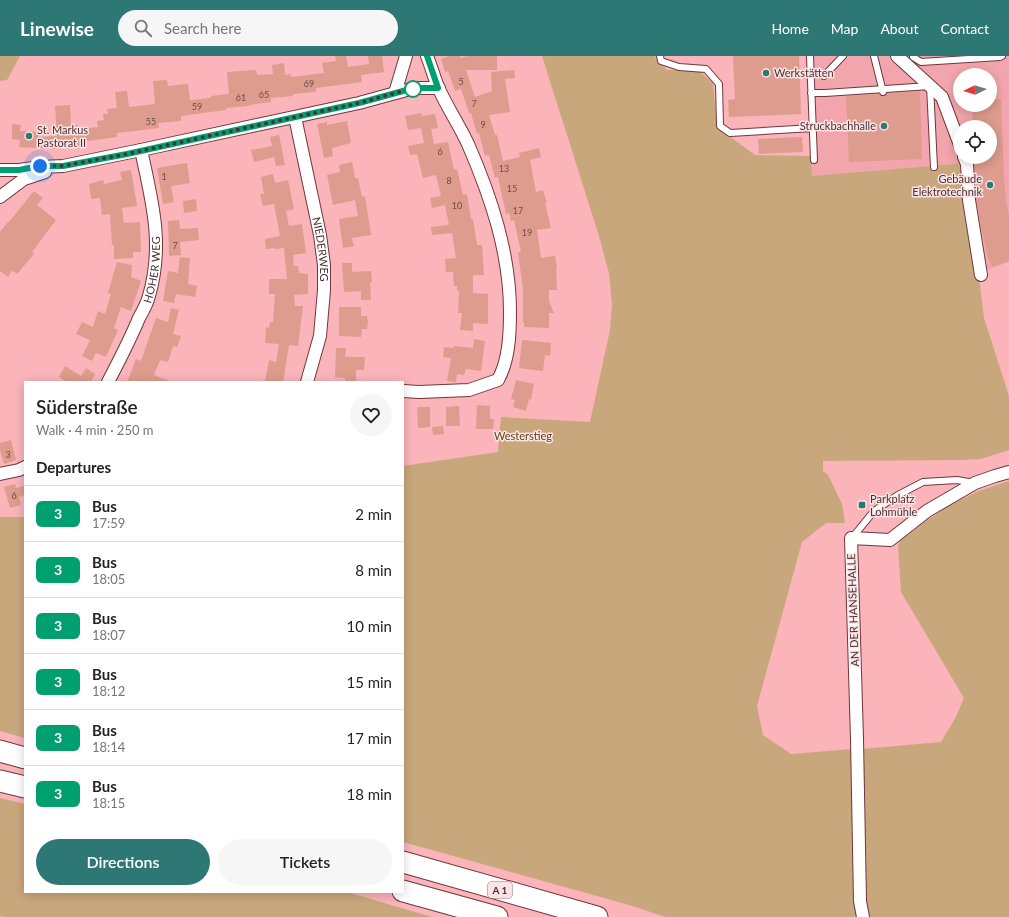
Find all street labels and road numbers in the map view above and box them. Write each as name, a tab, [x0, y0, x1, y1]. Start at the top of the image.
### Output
street label: NIEDERWEG	[310, 216, 331, 282]
street label: HOHER WEG	[140, 236, 162, 304]
street label: AN DER HANSEHALLE	[844, 553, 861, 667]
road number: A 1	[488, 882, 512, 898]

